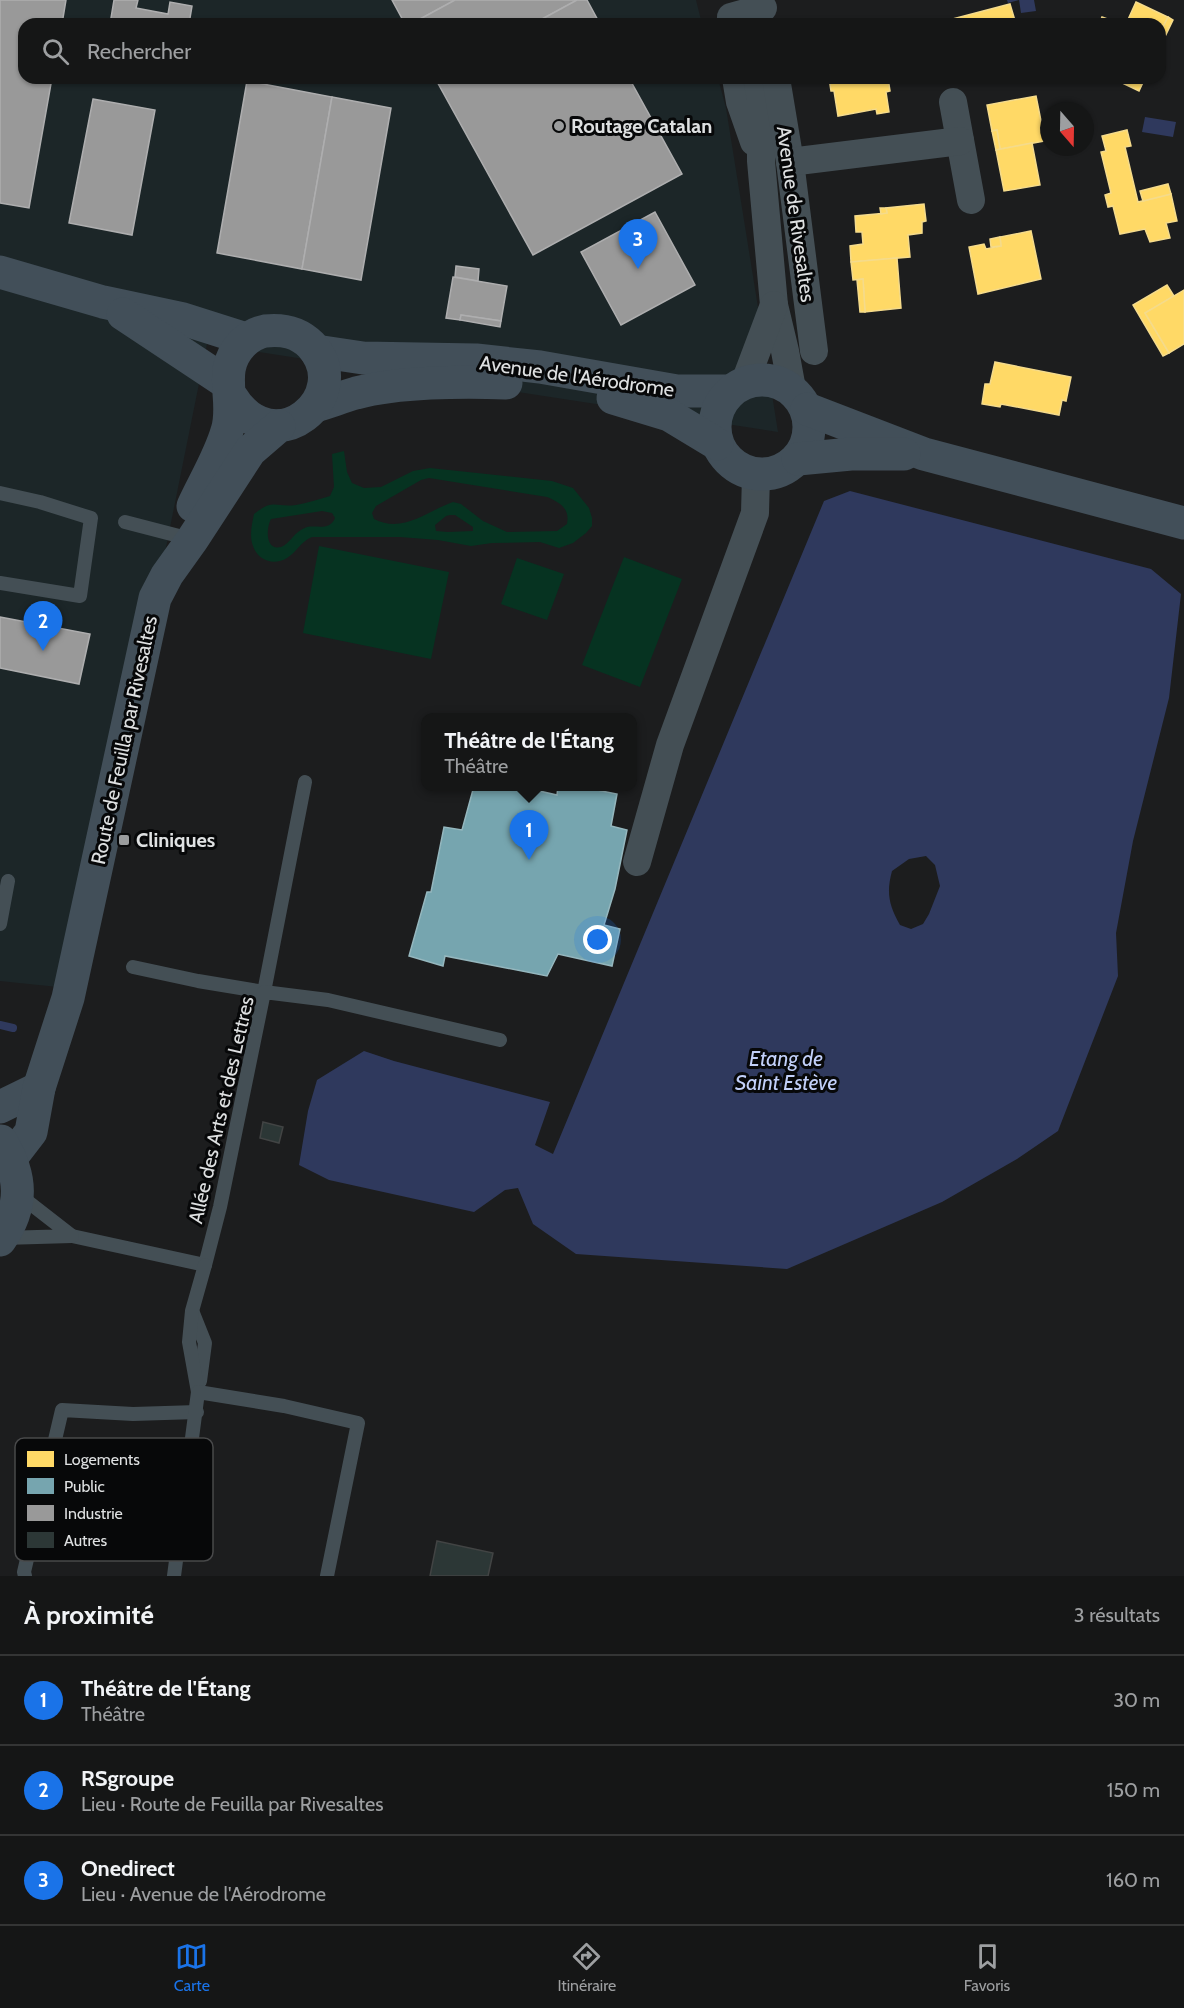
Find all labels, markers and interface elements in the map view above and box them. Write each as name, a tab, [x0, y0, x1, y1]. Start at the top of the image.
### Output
search box	[18, 18, 1166, 84]
icon: search	[39, 35, 72, 68]
text: Rechercher	[87, 38, 191, 65]
north arrow	[1040, 102, 1094, 156]
place label: Routage Catalan	[571, 114, 712, 138]
marker: Routage Catalan	[552, 119, 566, 133]
street label: Avenue de Rivesaltes	[772, 124, 820, 304]
pin: 3	[618, 220, 658, 269]
street label: Avenue de l'Aérodrome	[478, 350, 676, 402]
pin: 2	[24, 602, 63, 651]
street label: Route de Feuilla par Rivesaltes	[86, 613, 162, 867]
popup	[421, 713, 637, 791]
text: Théâtre de l'Étang	[444, 727, 614, 754]
text: Théâtre	[444, 754, 508, 778]
pin: 1	[510, 810, 548, 860]
place label: Cliniques	[136, 828, 215, 852]
marker: Cliniques	[117, 833, 131, 847]
your location	[583, 925, 612, 954]
street label: Allée des Arts et des Lettres	[183, 994, 259, 1226]
water label: Etang de Saint Estève	[735, 1046, 837, 1095]
legend	[15, 1438, 213, 1561]
text: Logements	[64, 1450, 140, 1469]
text: Public	[64, 1477, 105, 1496]
text: Industrie	[64, 1504, 123, 1523]
text: Autres	[64, 1531, 107, 1550]
text: À proximité	[24, 1599, 154, 1631]
text: 3 résultats	[1074, 1603, 1160, 1627]
text: Théâtre de l'Étang	[81, 1675, 251, 1702]
text: 1	[40, 1688, 47, 1712]
text: 30 m	[1113, 1688, 1160, 1712]
text: Théâtre	[81, 1702, 145, 1726]
text: RSgroupe	[81, 1765, 174, 1792]
text: 2	[38, 1778, 49, 1802]
text: 150 m	[1107, 1778, 1160, 1802]
text: Lieu · Route de Feuilla par Rivesaltes	[81, 1792, 384, 1816]
text: Onedirect	[81, 1855, 175, 1882]
text: 3	[38, 1868, 49, 1892]
text: 160 m	[1106, 1868, 1160, 1892]
text: Lieu · Avenue de l'Aérodrome	[81, 1882, 326, 1906]
tab: Carte	[174, 1940, 210, 1995]
tab: Itinéraire	[557, 1940, 616, 1995]
tab: Favoris	[964, 1940, 1010, 1995]

